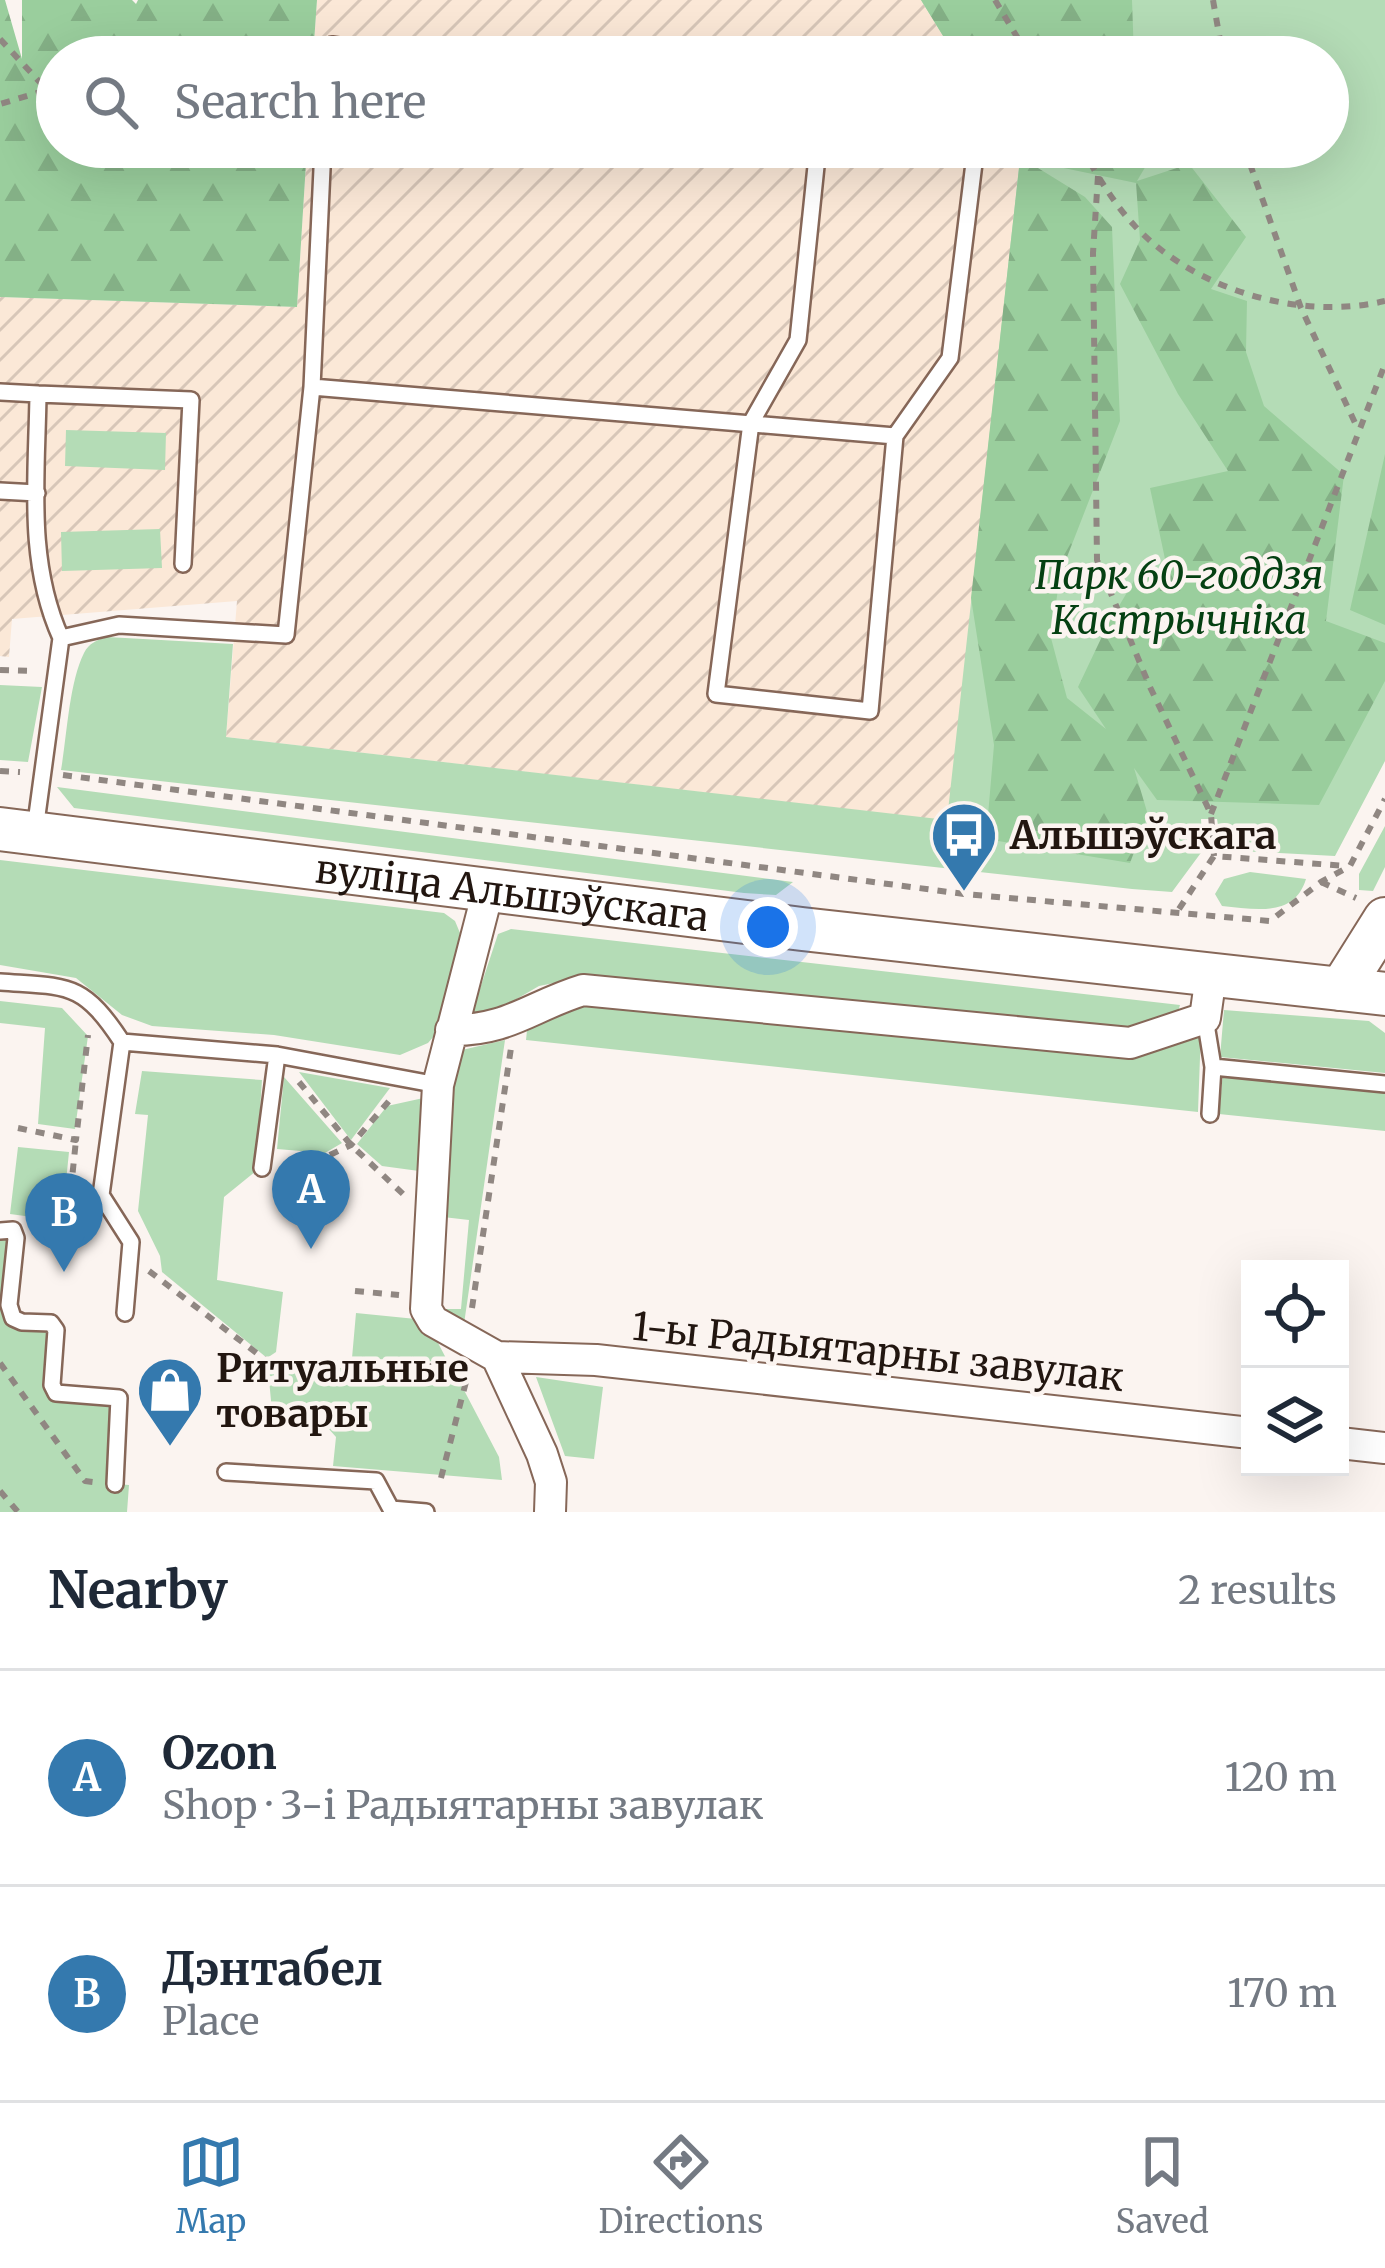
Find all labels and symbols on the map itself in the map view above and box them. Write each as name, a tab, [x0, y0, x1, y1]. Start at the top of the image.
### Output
park label: Парк 60-годдзя Кастрычніка	[1035, 551, 1323, 645]
bus stop icon: Альшэўскага	[929, 800, 999, 894]
place label: Альшэўскага	[1009, 811, 1277, 860]
street label: вуліца Альшэўскага	[313, 844, 712, 942]
your location	[738, 897, 798, 957]
pin: A	[272, 1150, 350, 1249]
pin: B	[25, 1173, 103, 1272]
street label: 1-ы Радыятарны завулак	[630, 1302, 1127, 1402]
place label: Ритуальные товары	[216, 1344, 469, 1438]
shop icon: Ритуальные товары	[135, 1355, 205, 1449]

